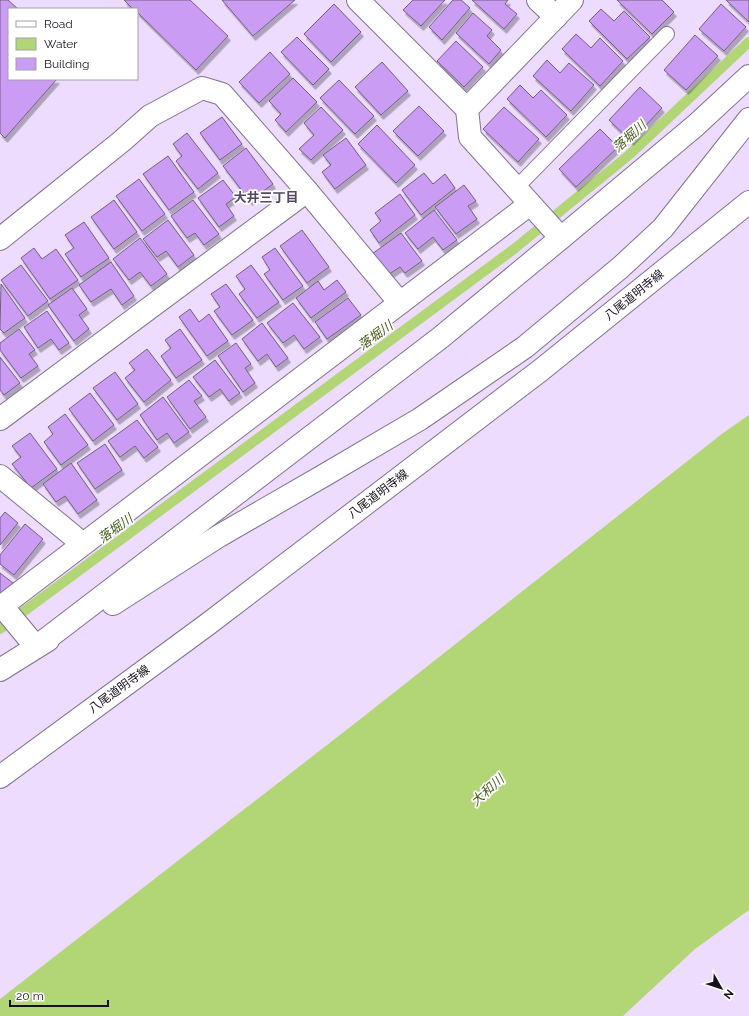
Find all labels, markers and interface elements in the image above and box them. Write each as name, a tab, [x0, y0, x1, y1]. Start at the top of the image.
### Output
legend	[8, 8, 138, 80]
text: Road	[44, 17, 73, 31]
text: Water	[44, 37, 78, 51]
text: Building	[44, 57, 90, 71]
water label: 落堀川	[610, 116, 650, 155]
district label: 大井三丁目	[233, 190, 299, 205]
street label: 八尾道明寺線	[602, 267, 666, 323]
water label: 落堀川	[355, 317, 397, 353]
street label: 八尾道明寺線	[345, 467, 411, 521]
water label: 落堀川	[95, 510, 137, 546]
street label: 八尾道明寺線	[86, 662, 152, 716]
water label: 大和川	[468, 770, 508, 809]
north arrow	[701, 968, 741, 1008]
scale bar	[10, 982, 108, 1008]
text: N	[721, 987, 736, 1001]
text: 20 m	[16, 989, 44, 1003]

